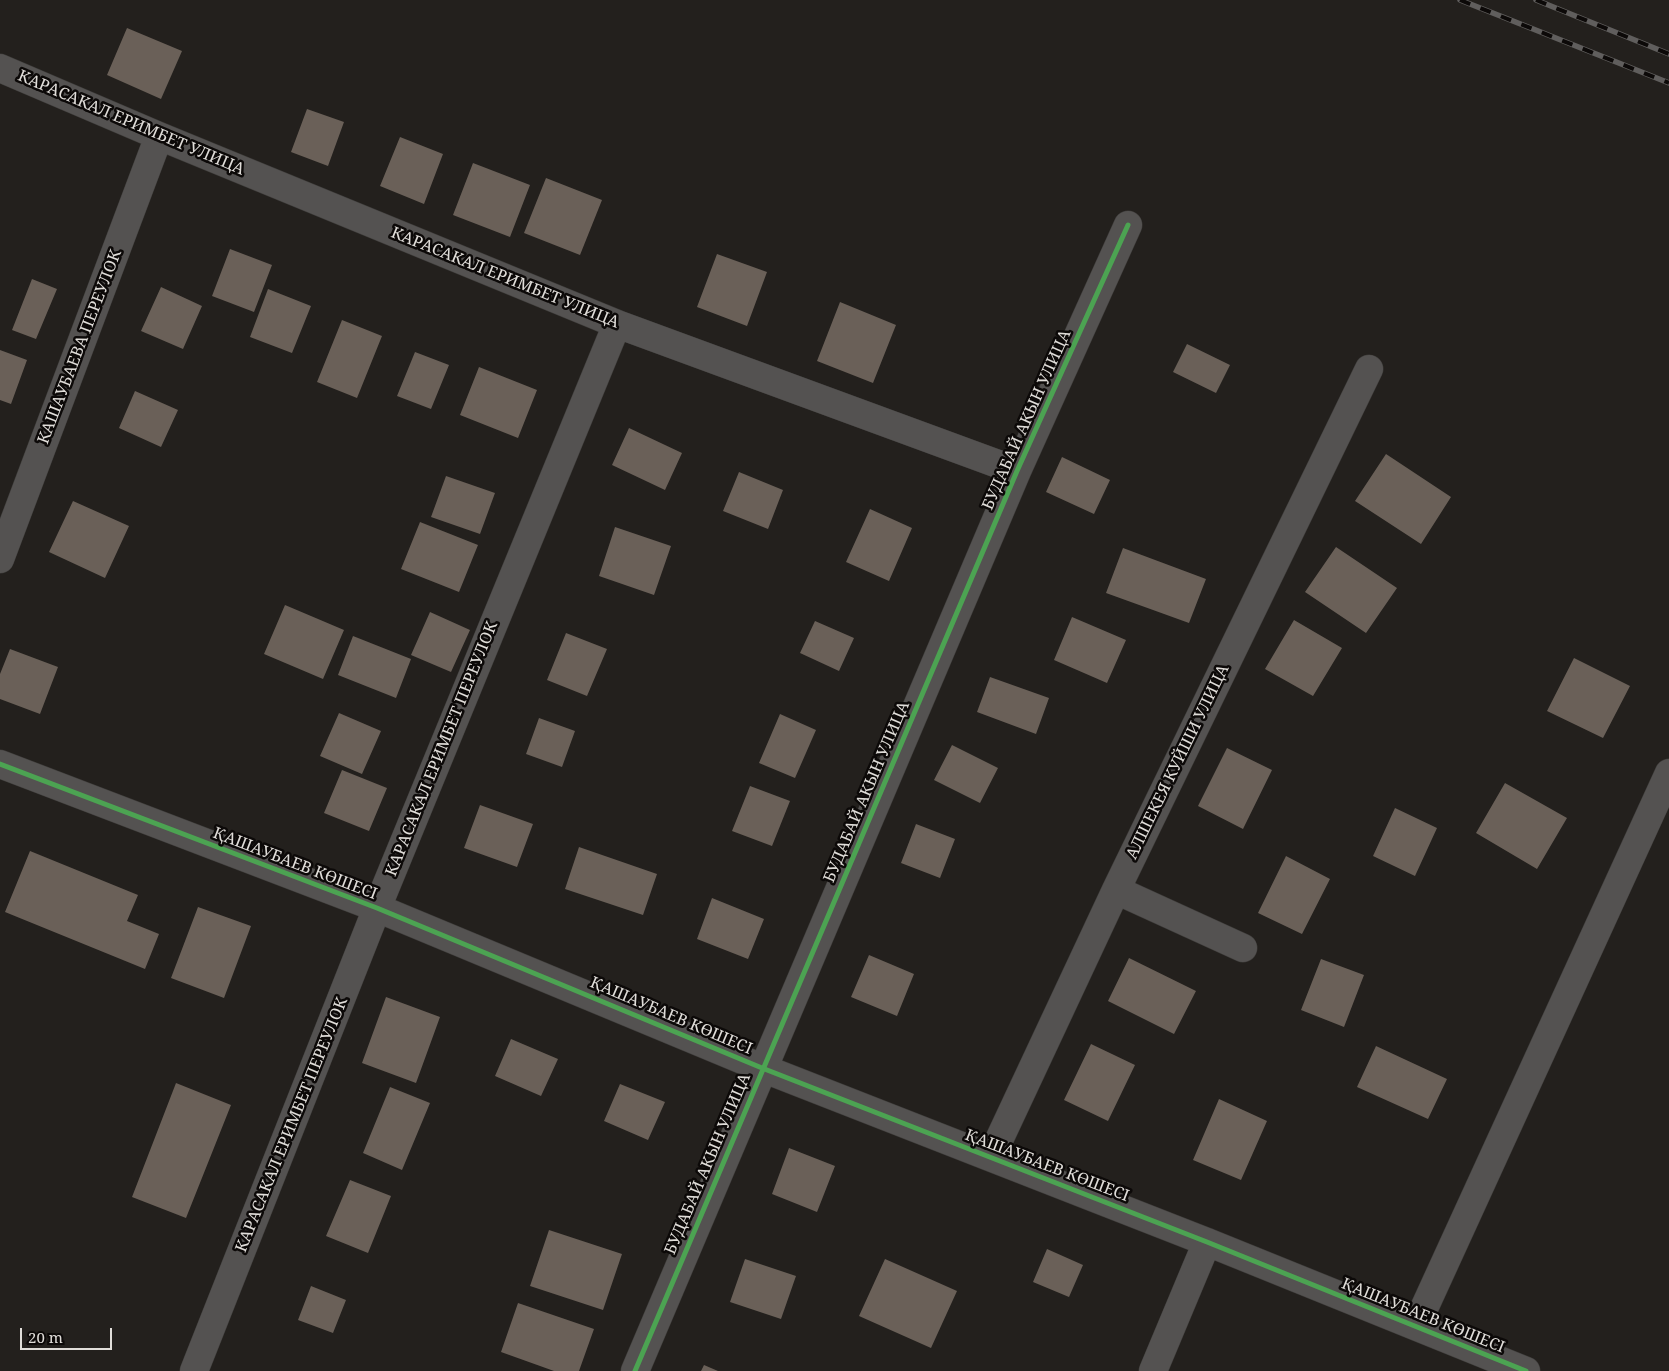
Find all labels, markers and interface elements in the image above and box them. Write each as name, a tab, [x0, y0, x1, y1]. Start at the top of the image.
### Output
street label: КАРАСАКАЛ ЕРИМБЕТ УЛИЦА	[15, 66, 247, 180]
street label: КАРАСАКАЛ ЕРИМБЕТ УЛИЦА	[388, 223, 622, 333]
street label: КАШАУБАЕВА ПЕРЕУЛОК	[34, 247, 126, 447]
street label: БУДАБАЙ АКЫН УЛИЦА	[979, 327, 1075, 513]
street label: КАРАСАКАЛ ЕРИМБЕТ ПЕРЕУЛОК	[382, 619, 502, 879]
street label: АЛШЕКЕЯ КУЙШИ УЛИЦА	[1122, 662, 1234, 862]
street label: БУДАБАЙ АКЫН УЛИЦА	[820, 698, 914, 886]
street label: ҚАШАУБАЕВ КӨШЕСІ	[210, 824, 380, 904]
street label: ҚАШАУБАЕВ КӨШЕСІ	[587, 973, 755, 1059]
street label: КАРАСАКАЛ ЕРИМБЕТ ПЕРЕУЛОК	[232, 995, 352, 1255]
street label: БУДАБАЙ АКЫН УЛИЦА	[661, 1070, 755, 1258]
street label: ҚАШАУБАЕВ КӨШЕСІ	[962, 1126, 1132, 1206]
street label: ҚАШАУБАЕВ КӨШЕСІ	[1339, 1274, 1507, 1358]
scale bar	[22, 1318, 115, 1350]
text: 20 m	[28, 1327, 63, 1347]

